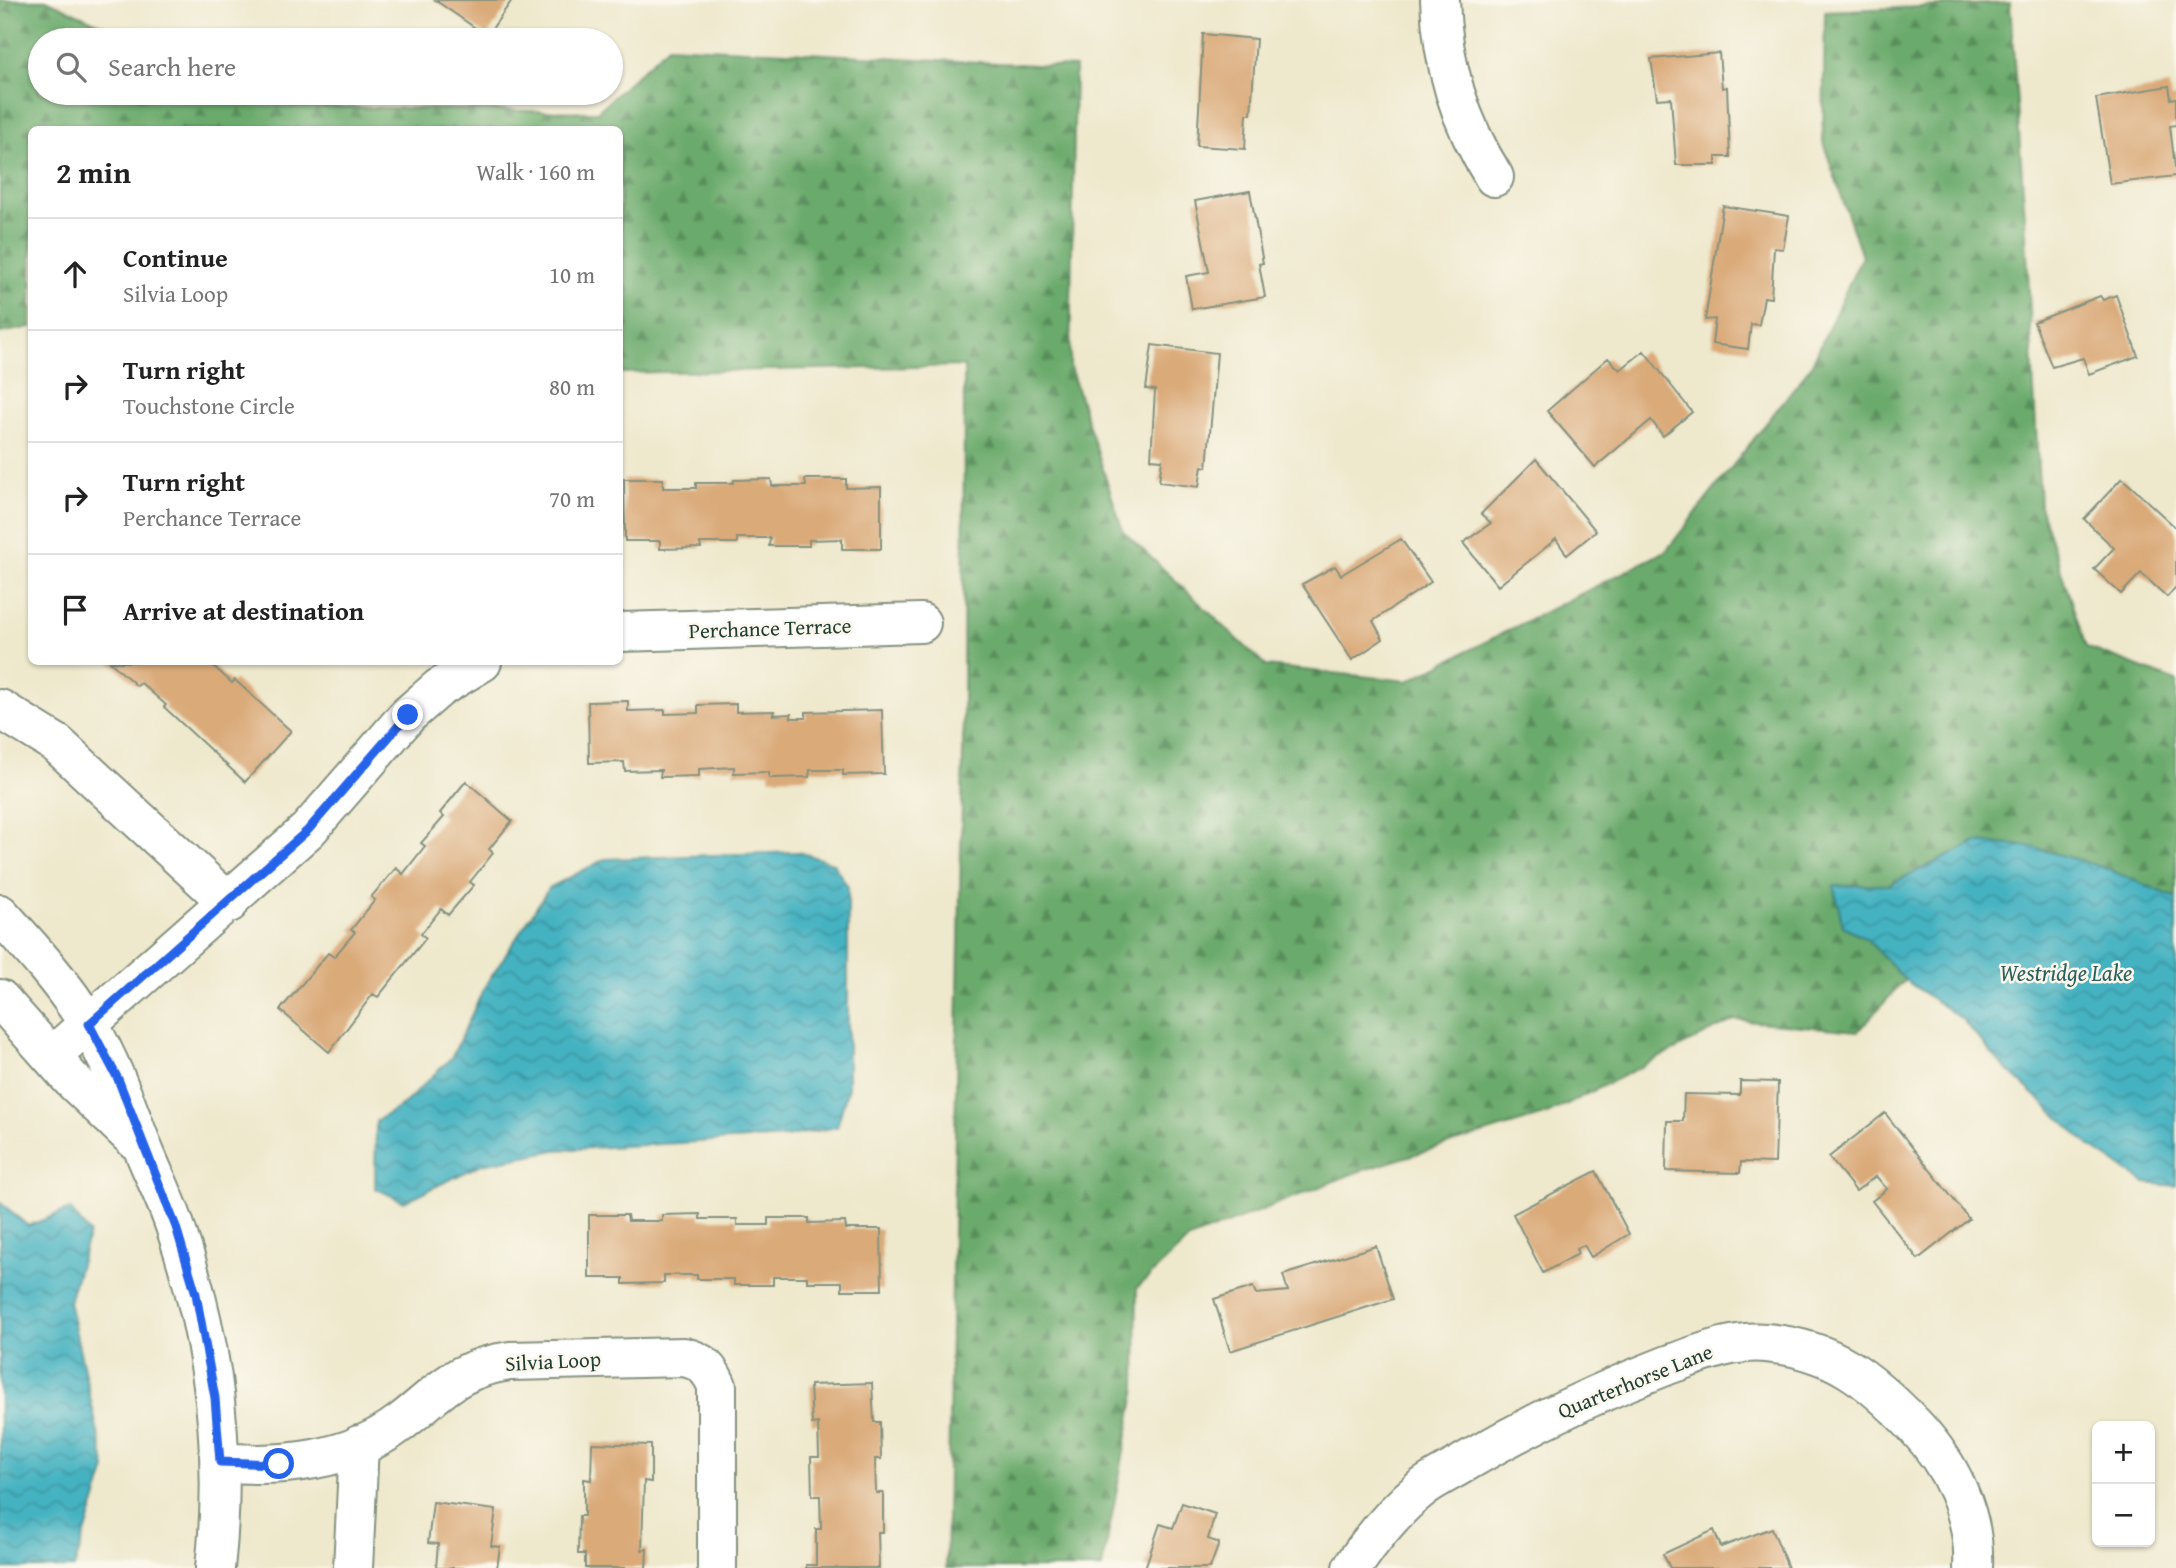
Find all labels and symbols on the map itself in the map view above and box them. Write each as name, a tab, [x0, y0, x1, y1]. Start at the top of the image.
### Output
street label: Perchance Terrace	[688, 610, 852, 646]
route end	[392, 699, 423, 730]
water label: Westridge Lake	[2000, 956, 2132, 989]
street label: Quarterhorse Lane	[1553, 1336, 1717, 1426]
street label: Silvia Loop	[504, 1343, 602, 1379]
route start	[263, 1448, 294, 1479]

